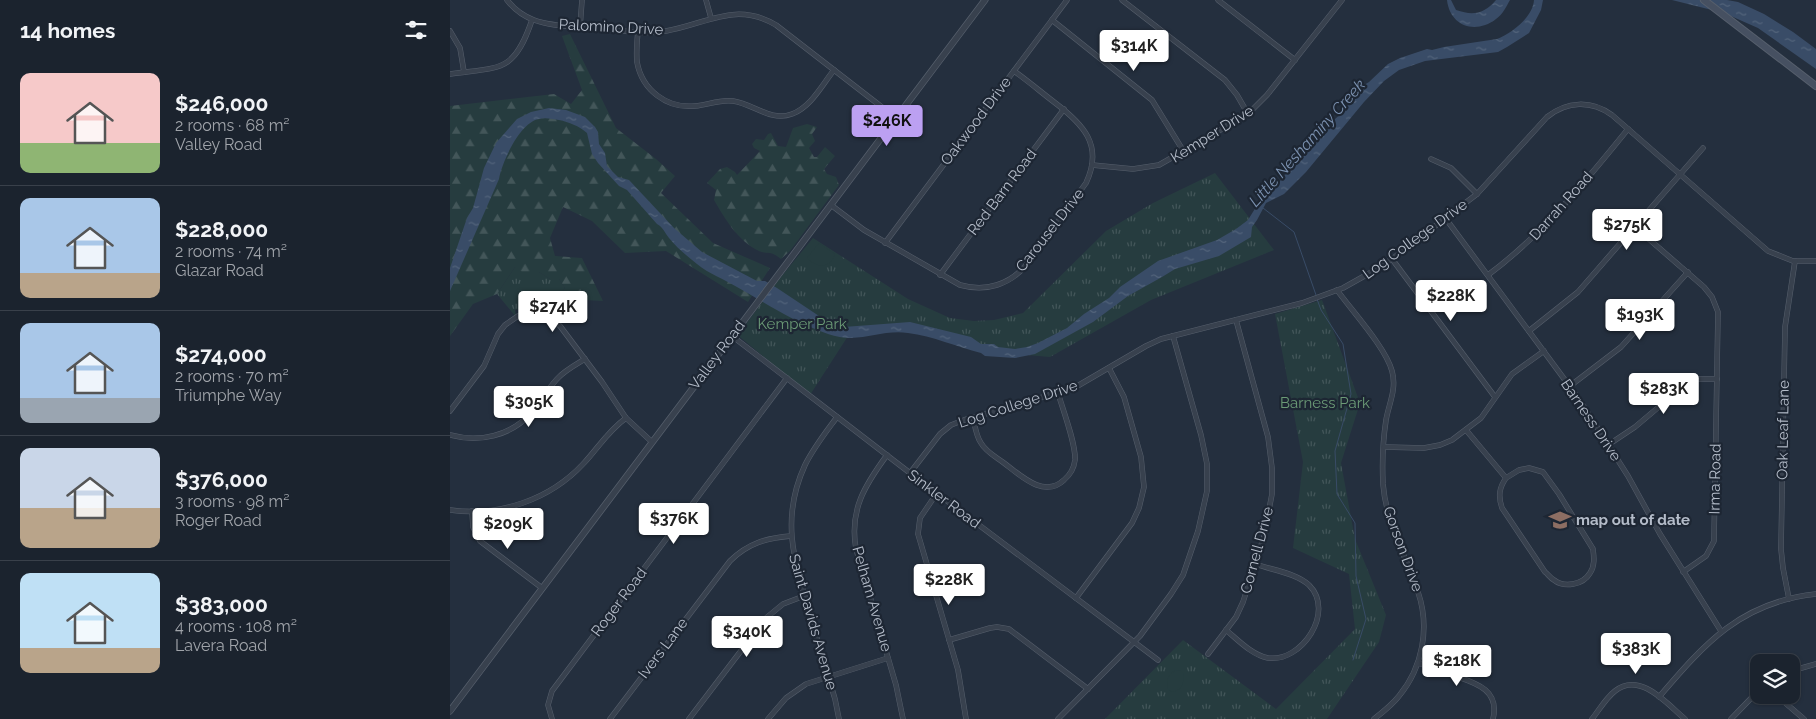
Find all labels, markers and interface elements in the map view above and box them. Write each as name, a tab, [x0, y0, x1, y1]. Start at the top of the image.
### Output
street label: Palomino Drive	[558, 15, 664, 39]
icon: filters	[402, 16, 430, 44]
text: 14 homes	[20, 18, 115, 43]
pin: $314K	[1099, 30, 1169, 72]
text: $314K	[1111, 36, 1157, 55]
street label: Oakwood Drive	[937, 73, 1015, 169]
water label: Little Neshaminy Creek	[1245, 75, 1369, 211]
text: $246,000	[175, 91, 268, 116]
icon: home	[60, 93, 120, 153]
street label: Kemper Drive	[1167, 101, 1257, 167]
pin: $246K	[852, 104, 922, 147]
text: $246K	[863, 111, 911, 130]
text: 2 rooms · 68 m²	[175, 116, 290, 135]
text: Valley Road	[175, 135, 262, 154]
street label: Red Barn Road	[964, 145, 1040, 239]
street label: Darrah Road	[1526, 168, 1596, 244]
street label: Carousel Drive	[1012, 185, 1088, 275]
street label: Log College Drive	[1359, 195, 1471, 283]
pin: $275K	[1592, 208, 1662, 251]
text: $275K	[1603, 215, 1651, 234]
text: $228,000	[175, 217, 268, 242]
icon: home	[60, 218, 120, 278]
text: 2 rooms · 74 m²	[175, 242, 287, 261]
text: Glazar Road	[175, 261, 264, 280]
pin: $228K	[1416, 280, 1486, 322]
text: $228K	[1427, 286, 1475, 305]
pin: $274K	[518, 290, 588, 333]
text: $274K	[529, 297, 577, 316]
pin: $193K	[1605, 298, 1675, 341]
text: $193K	[1616, 305, 1664, 324]
park label: Kemper Park	[757, 315, 847, 333]
street label: Valley Road	[685, 317, 749, 393]
text: $274,000	[175, 342, 267, 367]
icon: home	[60, 343, 120, 403]
text: 2 rooms · 70 m²	[175, 367, 289, 386]
pin: $283K	[1629, 372, 1699, 415]
street label: Log College Drive	[956, 376, 1080, 432]
street label: Barness Drive	[1557, 376, 1625, 465]
text: $283K	[1640, 379, 1688, 398]
street label: Oak Leaf Lane	[1773, 380, 1793, 480]
text: Triumphe Way	[175, 386, 282, 405]
pin: $305K	[494, 386, 564, 428]
text: $305K	[505, 392, 553, 411]
park label: Barness Park	[1280, 394, 1370, 412]
street label: Irma Road	[1705, 443, 1725, 515]
street label: Sinkler Road	[904, 466, 984, 532]
text: $376,000	[175, 467, 268, 492]
icon: home	[60, 468, 120, 528]
text: 3 rooms · 98 m²	[175, 492, 290, 511]
pin: $376K	[639, 502, 709, 545]
street label: Cornell Drive	[1237, 504, 1277, 595]
street label: Gorson Drive	[1379, 504, 1427, 594]
school or university icon: map out of date	[1547, 507, 1573, 533]
pin: $209K	[473, 508, 543, 550]
text: $376K	[650, 509, 698, 528]
text: Roger Road	[175, 511, 262, 530]
place label: map out of date	[1576, 511, 1690, 529]
text: $209K	[483, 514, 533, 533]
street label: Pelham Avenue	[848, 544, 896, 654]
street label: Saint Davids Avenue	[785, 552, 841, 692]
street label: Roger Road	[587, 564, 651, 640]
pin: $228K	[914, 564, 984, 606]
text: $228K	[925, 570, 973, 589]
text: $383,000	[175, 592, 268, 617]
icon: home	[60, 593, 120, 653]
street label: Ivers Lane	[634, 614, 692, 682]
pin: $340K	[712, 616, 782, 658]
text: 4 rooms · 108 m²	[175, 617, 297, 636]
text: $340K	[723, 622, 771, 641]
pin: $383K	[1601, 632, 1671, 675]
text: Lavera Road	[175, 636, 267, 655]
text: $383K	[1612, 639, 1660, 658]
pin: $218K	[1422, 644, 1492, 687]
text: $218K	[1433, 651, 1481, 670]
map controls	[1750, 654, 1800, 704]
button: layers	[1750, 654, 1800, 704]

